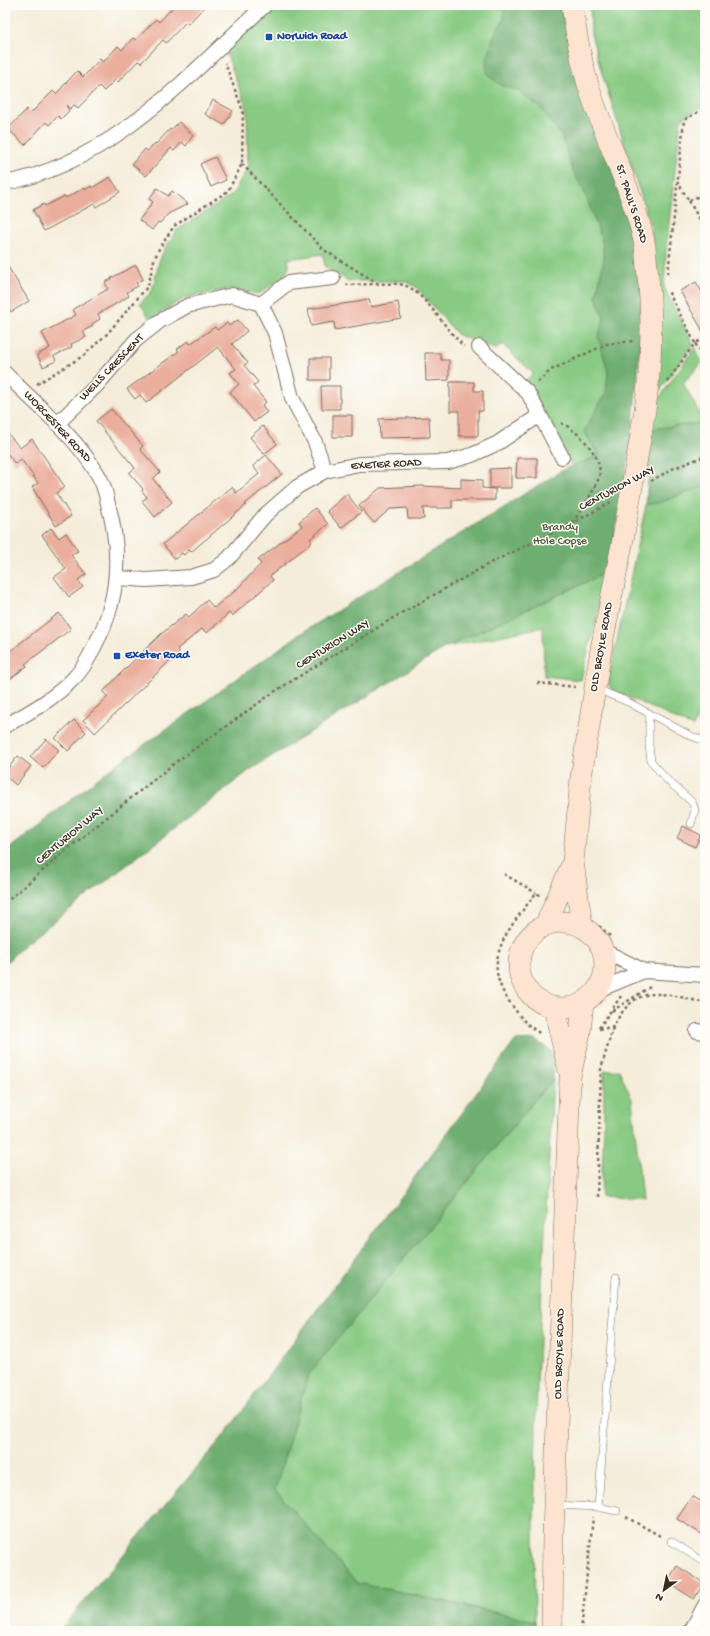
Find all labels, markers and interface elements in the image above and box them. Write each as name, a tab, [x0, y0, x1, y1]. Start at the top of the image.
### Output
place label: Norwich Road	[277, 30, 349, 44]
marker: Norwich Road	[264, 32, 274, 42]
street label: ST. PAUL'S ROAD	[612, 163, 650, 245]
street label: WELLS CRESCENT	[77, 331, 148, 404]
street label: WORCESTER ROAD	[20, 388, 94, 466]
street label: EXETER ROAD	[350, 456, 422, 474]
street label: CENTURION WAY	[577, 463, 657, 515]
park label: Brandy Hole Copse	[533, 521, 588, 549]
street label: OLD BROYLE ROAD	[587, 601, 617, 693]
street label: CENTURION WAY	[294, 617, 372, 673]
place label: Exeter Road	[124, 649, 191, 663]
marker: Exeter Road	[112, 651, 122, 661]
street label: CENTURION WAY	[34, 804, 107, 868]
street label: OLD BROYLE ROAD	[551, 1308, 569, 1400]
north arrow	[644, 1570, 684, 1610]
text: N	[653, 1590, 666, 1604]

